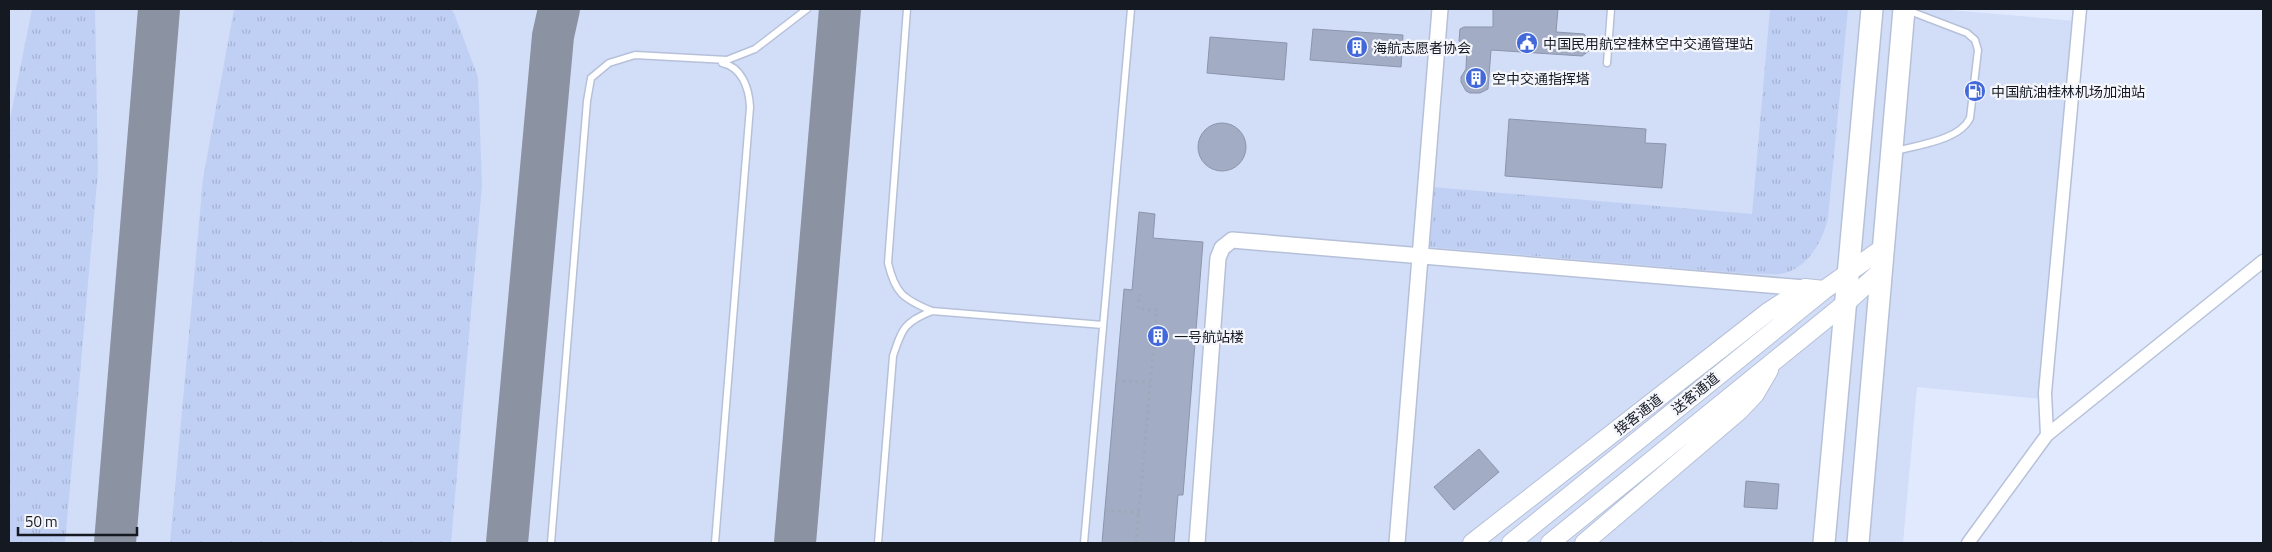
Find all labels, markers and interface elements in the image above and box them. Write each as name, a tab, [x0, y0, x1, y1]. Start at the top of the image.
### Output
public building icon: 中国民用航空桂林空中交通管理站	[1515, 31, 1539, 55]
place label: 中国民用航空桂林空中交通管理站	[1543, 33, 1753, 54]
building icon: 海航志愿者协会	[1345, 35, 1369, 59]
place label: 海航志愿者协会	[1373, 37, 1471, 58]
building icon: 空中交通指挥塔	[1464, 66, 1488, 90]
place label: 空中交通指挥塔	[1492, 68, 1590, 89]
fuel station icon: 中国航油桂林机场加油站	[1963, 79, 1987, 103]
place label: 中国航油桂林机场加油站	[1991, 81, 2145, 102]
building icon: 一号航站楼	[1146, 324, 1170, 348]
place label: 一号航站楼	[1174, 326, 1244, 347]
street label: 送客通道	[1667, 367, 1723, 419]
street label: 接客通道	[1609, 388, 1667, 440]
scale bar	[18, 504, 136, 536]
text: 50 m	[25, 510, 58, 533]

